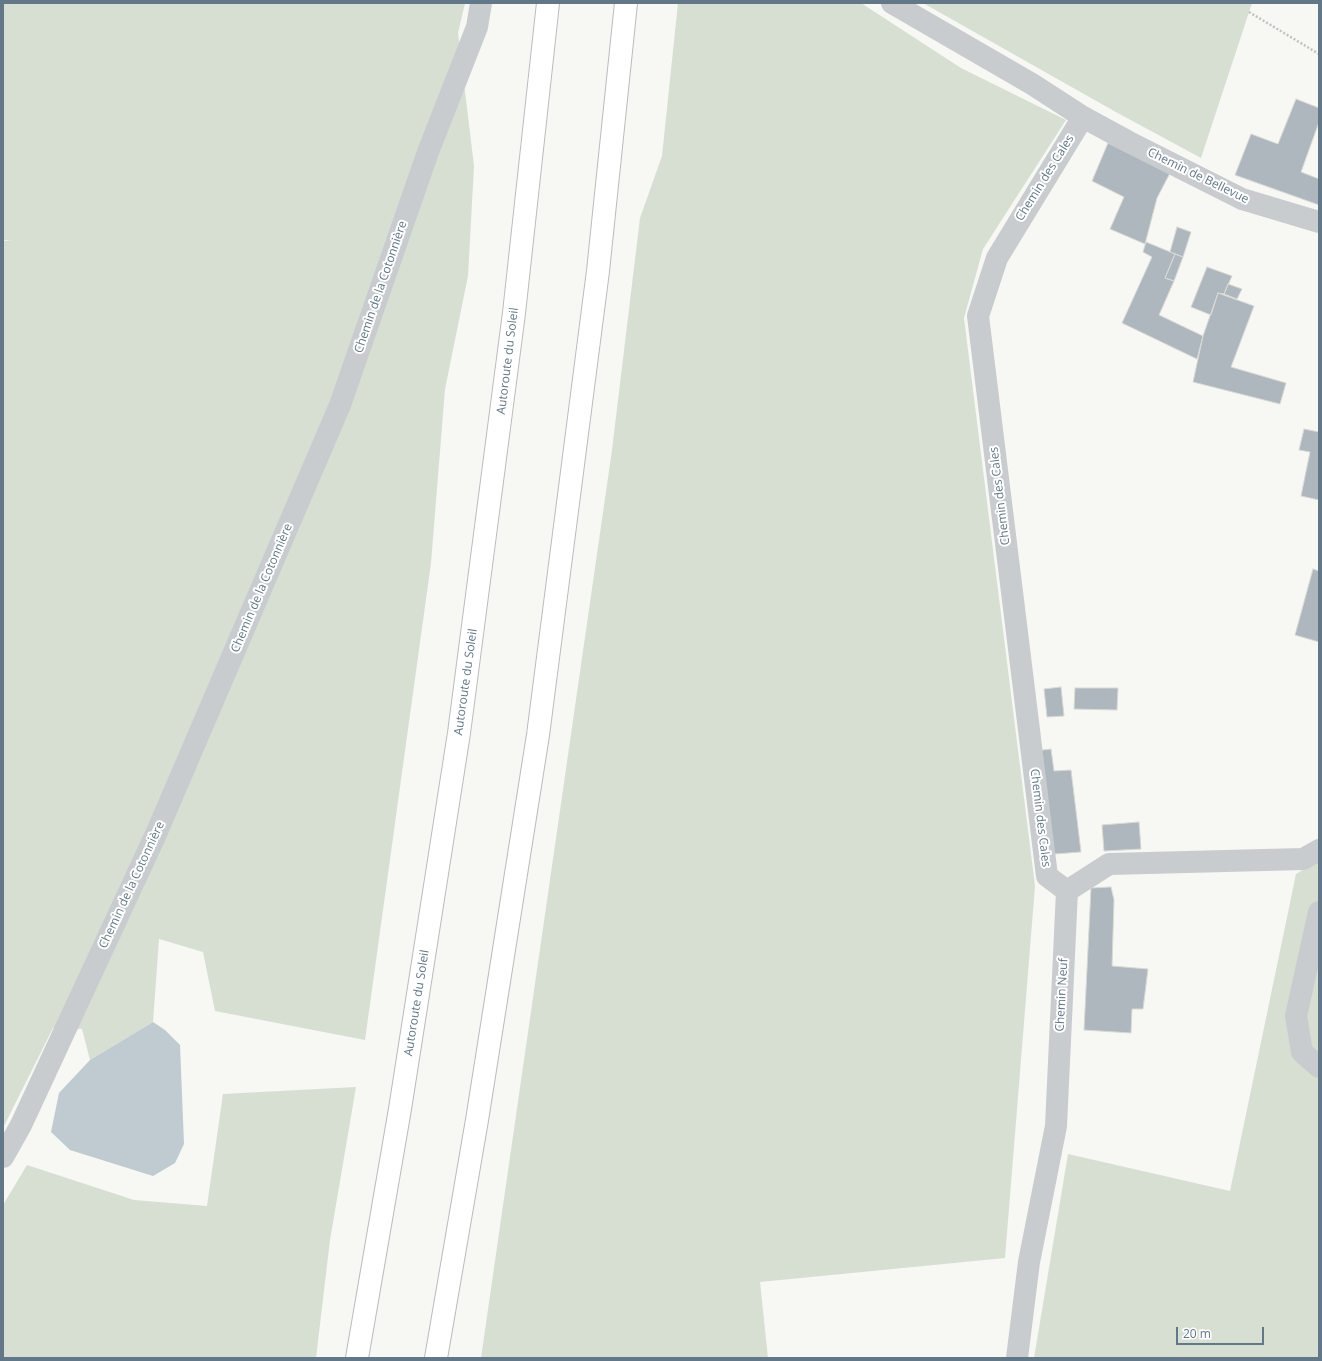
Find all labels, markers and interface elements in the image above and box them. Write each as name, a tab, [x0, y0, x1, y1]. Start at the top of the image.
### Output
street label: Chemin des Cales	[1013, 132, 1077, 224]
street label: Chemin de Bellevue	[1145, 145, 1251, 207]
street label: Chemin de la Cotonnière	[352, 219, 410, 355]
street label: Autoroute du Soleil	[494, 307, 522, 415]
street label: Chemin des Cales	[987, 446, 1013, 546]
street label: Chemin de la Cotonnière	[228, 521, 296, 655]
street label: Autoroute du Soleil	[451, 628, 481, 736]
street label: Chemin des Cales	[1027, 768, 1053, 868]
street label: Chemin de la Cotonnière	[96, 819, 168, 951]
street label: Autoroute du Soleil	[401, 949, 433, 1057]
street label: Chemin Neuf	[1053, 958, 1071, 1032]
scale bar	[1178, 1319, 1266, 1345]
text: 20 m	[1183, 1325, 1211, 1342]

